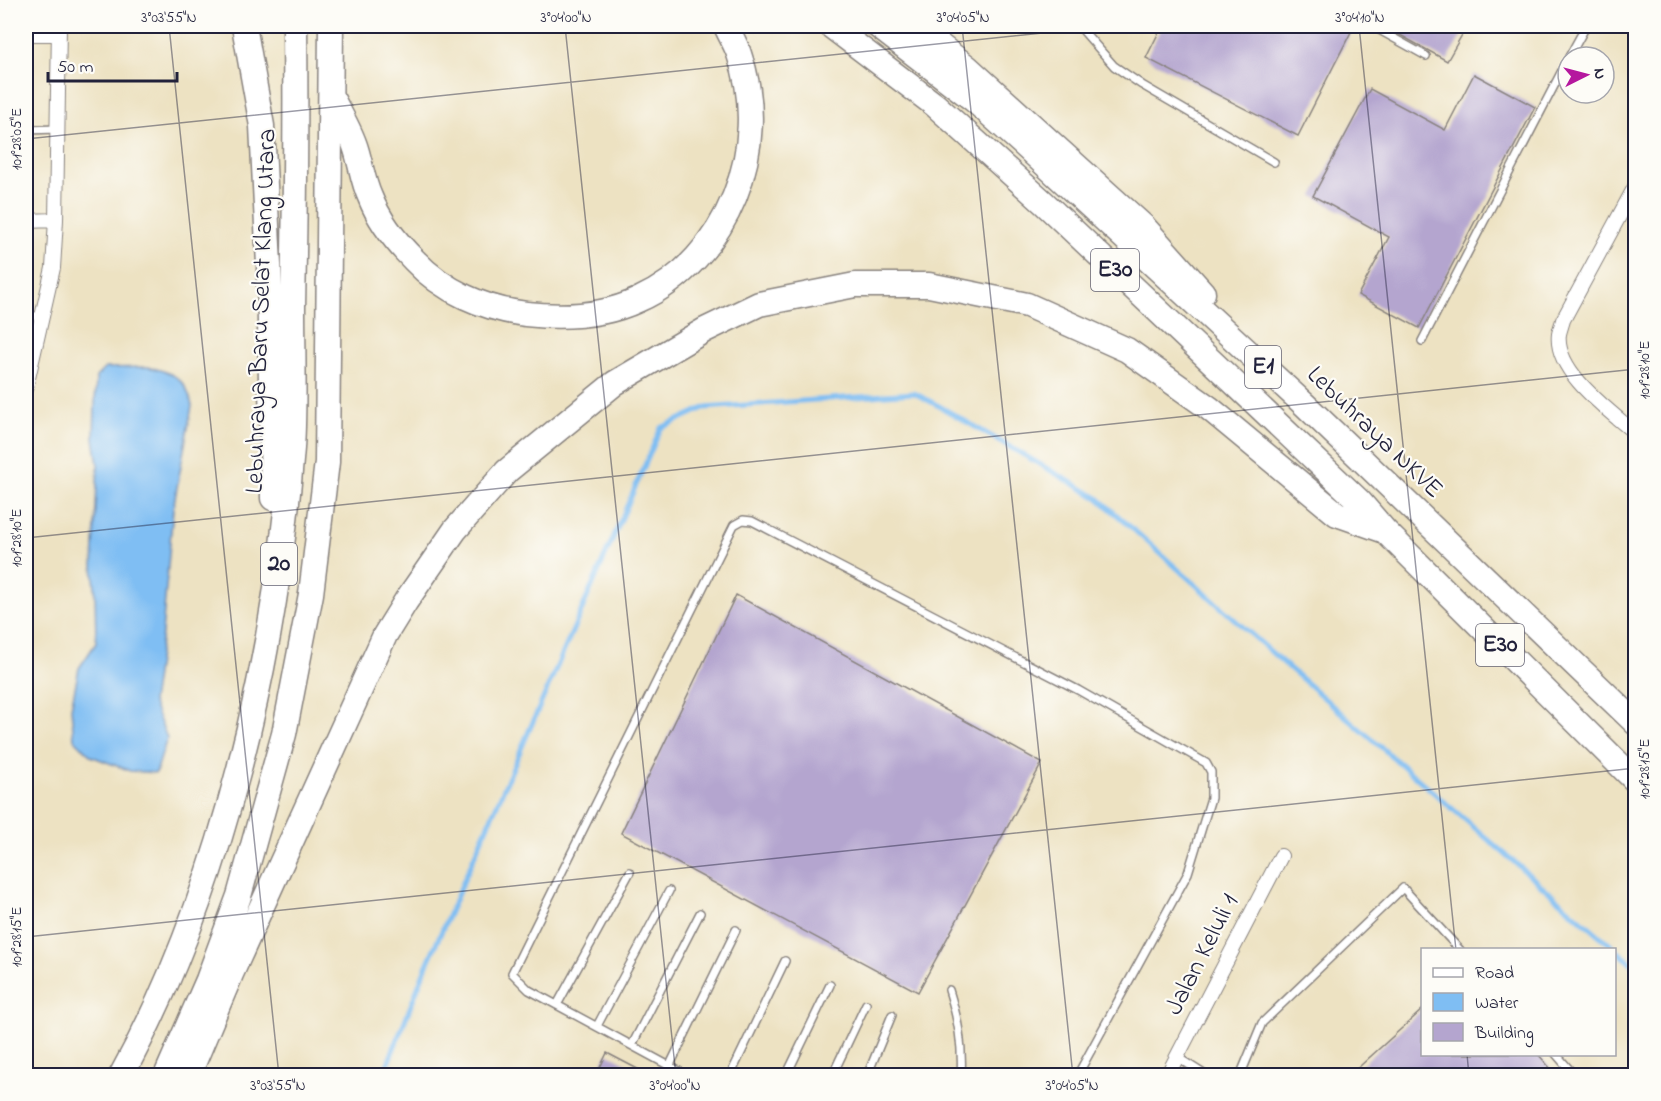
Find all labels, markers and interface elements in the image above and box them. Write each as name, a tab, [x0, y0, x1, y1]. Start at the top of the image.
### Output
text: 3°03'55"N	[141, 7, 197, 29]
text: 3°04'00"N	[540, 7, 592, 29]
text: 3°04'05"N	[936, 7, 990, 29]
text: 3°04'10"N	[1335, 7, 1385, 29]
scale bar	[48, 45, 177, 83]
north arrow	[1556, 45, 1616, 105]
text: 50 m	[57, 55, 94, 81]
text: N	[1586, 67, 1611, 80]
text: 101°28'05"E	[6, 108, 28, 170]
street label: Lebuhraya Baru Selat Klang Utara	[237, 128, 287, 494]
road number: E30	[1091, 249, 1139, 291]
text: 101°28'10"E	[1634, 341, 1656, 399]
road number: E1	[1245, 346, 1281, 388]
street label: Lebuhraya NKVE	[1297, 358, 1451, 508]
text: 101°28'10"E	[6, 509, 28, 567]
road number: 20	[261, 543, 297, 585]
road number: E30	[1476, 624, 1524, 666]
text: 101°28'15"E	[1634, 739, 1656, 799]
street label: Jalan Keluli 1	[1156, 888, 1250, 1022]
text: 101°28'15"E	[6, 907, 28, 967]
legend	[1421, 948, 1616, 1056]
text: Road	[1475, 961, 1514, 987]
text: Water	[1475, 991, 1519, 1017]
text: Building	[1474, 1021, 1534, 1048]
text: 3°03'55"N	[250, 1075, 306, 1097]
text: 3°04'00"N	[649, 1075, 701, 1097]
text: 3°04'05"N	[1045, 1075, 1099, 1097]

